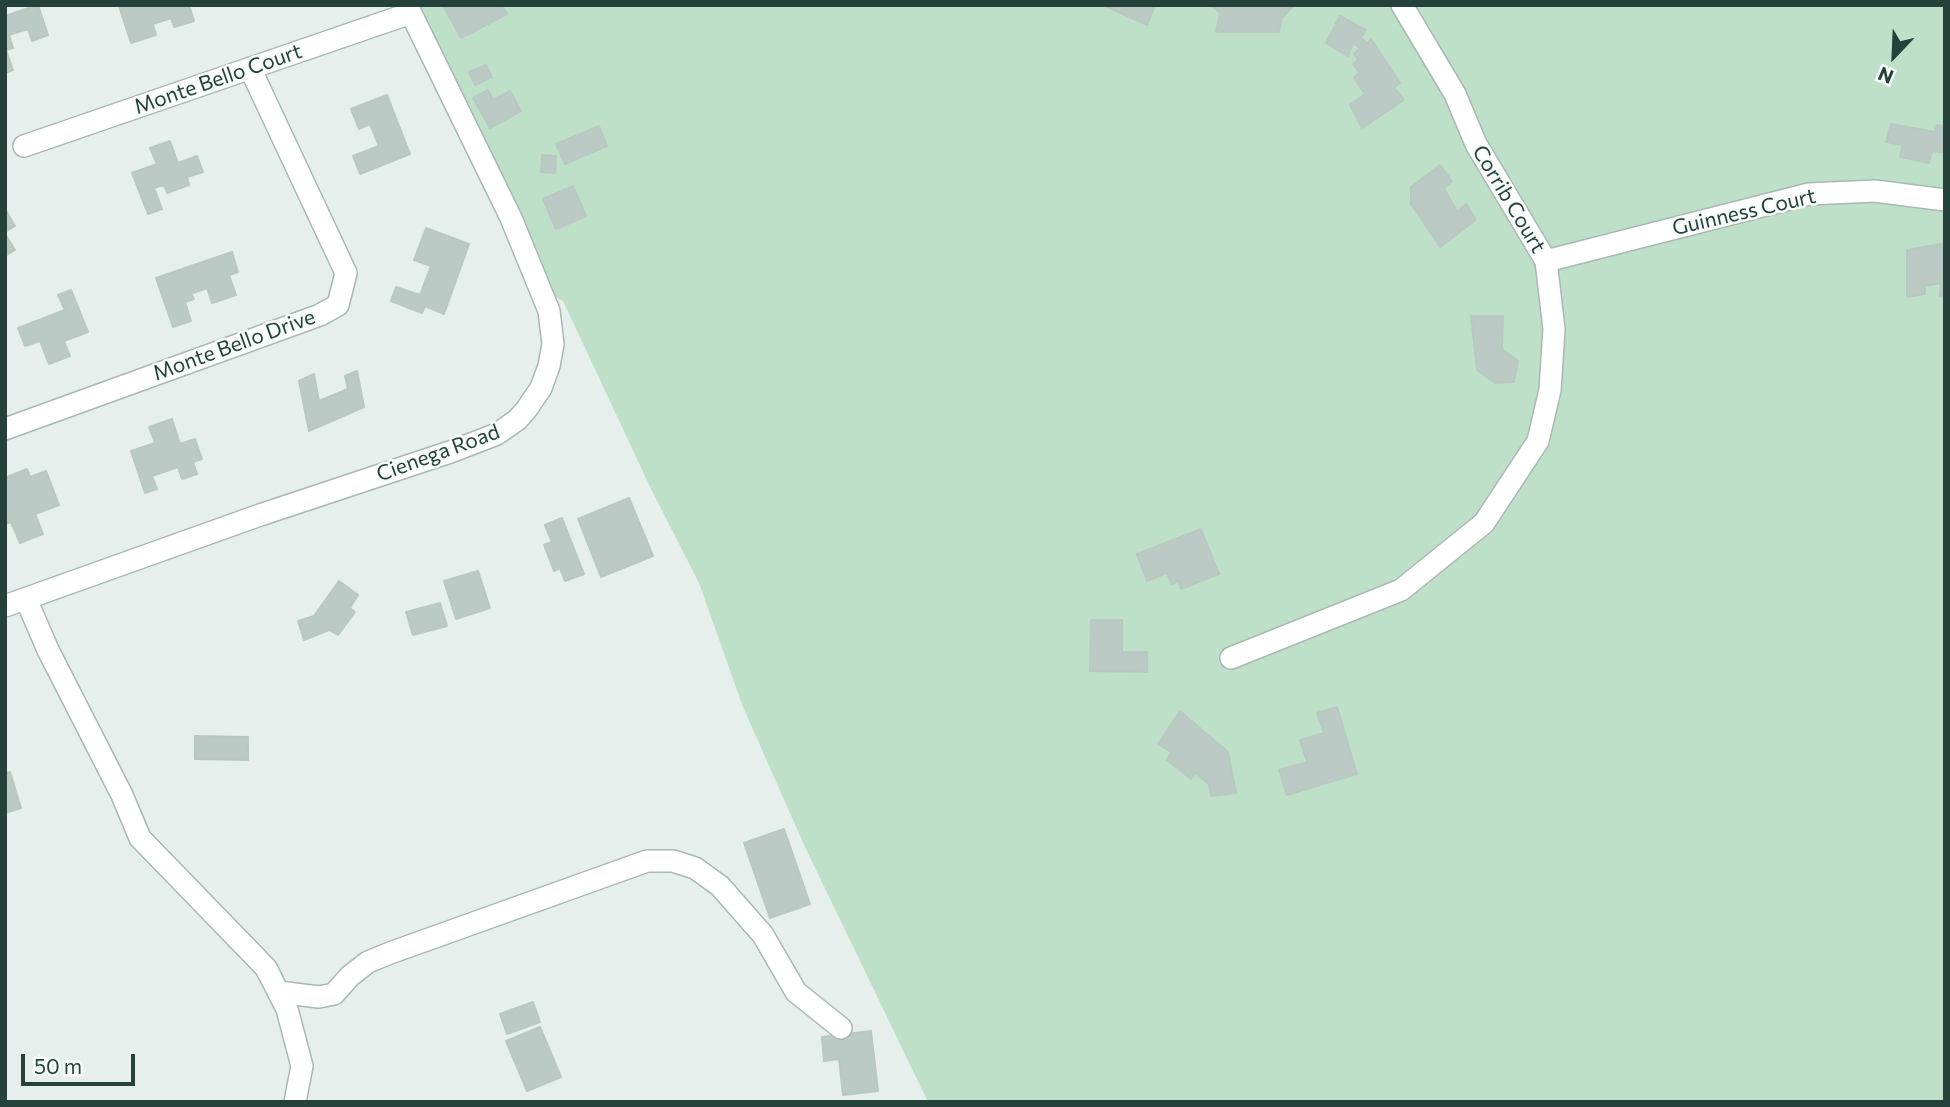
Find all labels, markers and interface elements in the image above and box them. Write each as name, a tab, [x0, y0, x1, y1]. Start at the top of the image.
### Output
north arrow	[1859, 21, 1929, 91]
street label: Monte Bello Court	[131, 38, 305, 120]
text: N	[1875, 62, 1897, 89]
street label: Corrib Court	[1467, 141, 1551, 257]
street label: Guinness Court	[1670, 183, 1818, 241]
street label: Monte Bello Drive	[149, 304, 319, 386]
street label: Cienega Road	[373, 419, 503, 487]
scale bar	[24, 1040, 138, 1084]
text: 50 m	[34, 1053, 82, 1078]

